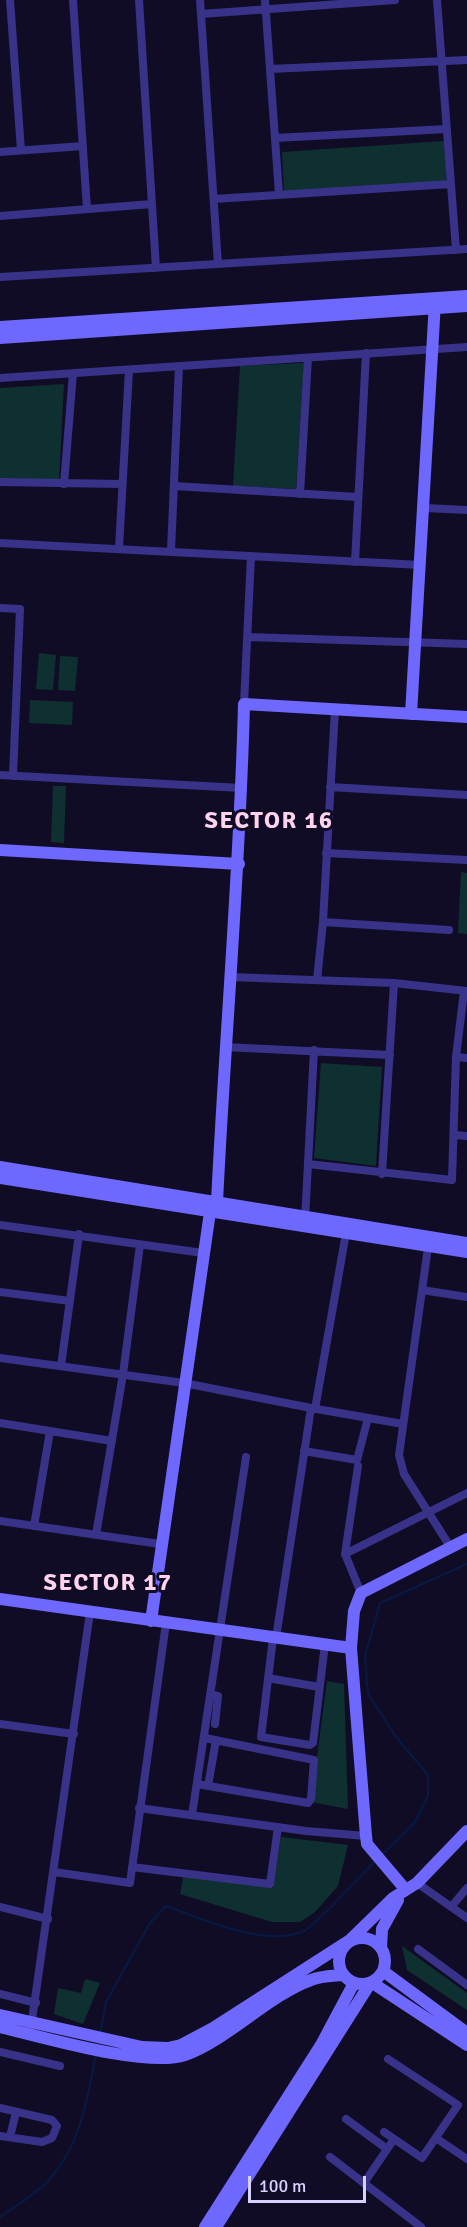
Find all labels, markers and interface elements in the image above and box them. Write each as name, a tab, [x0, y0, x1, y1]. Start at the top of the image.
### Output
district label: SECTOR 16	[205, 808, 333, 836]
district label: SECTOR 17	[44, 1570, 172, 1598]
scale bar	[251, 2164, 370, 2202]
text: 100 m	[259, 2175, 306, 2197]

